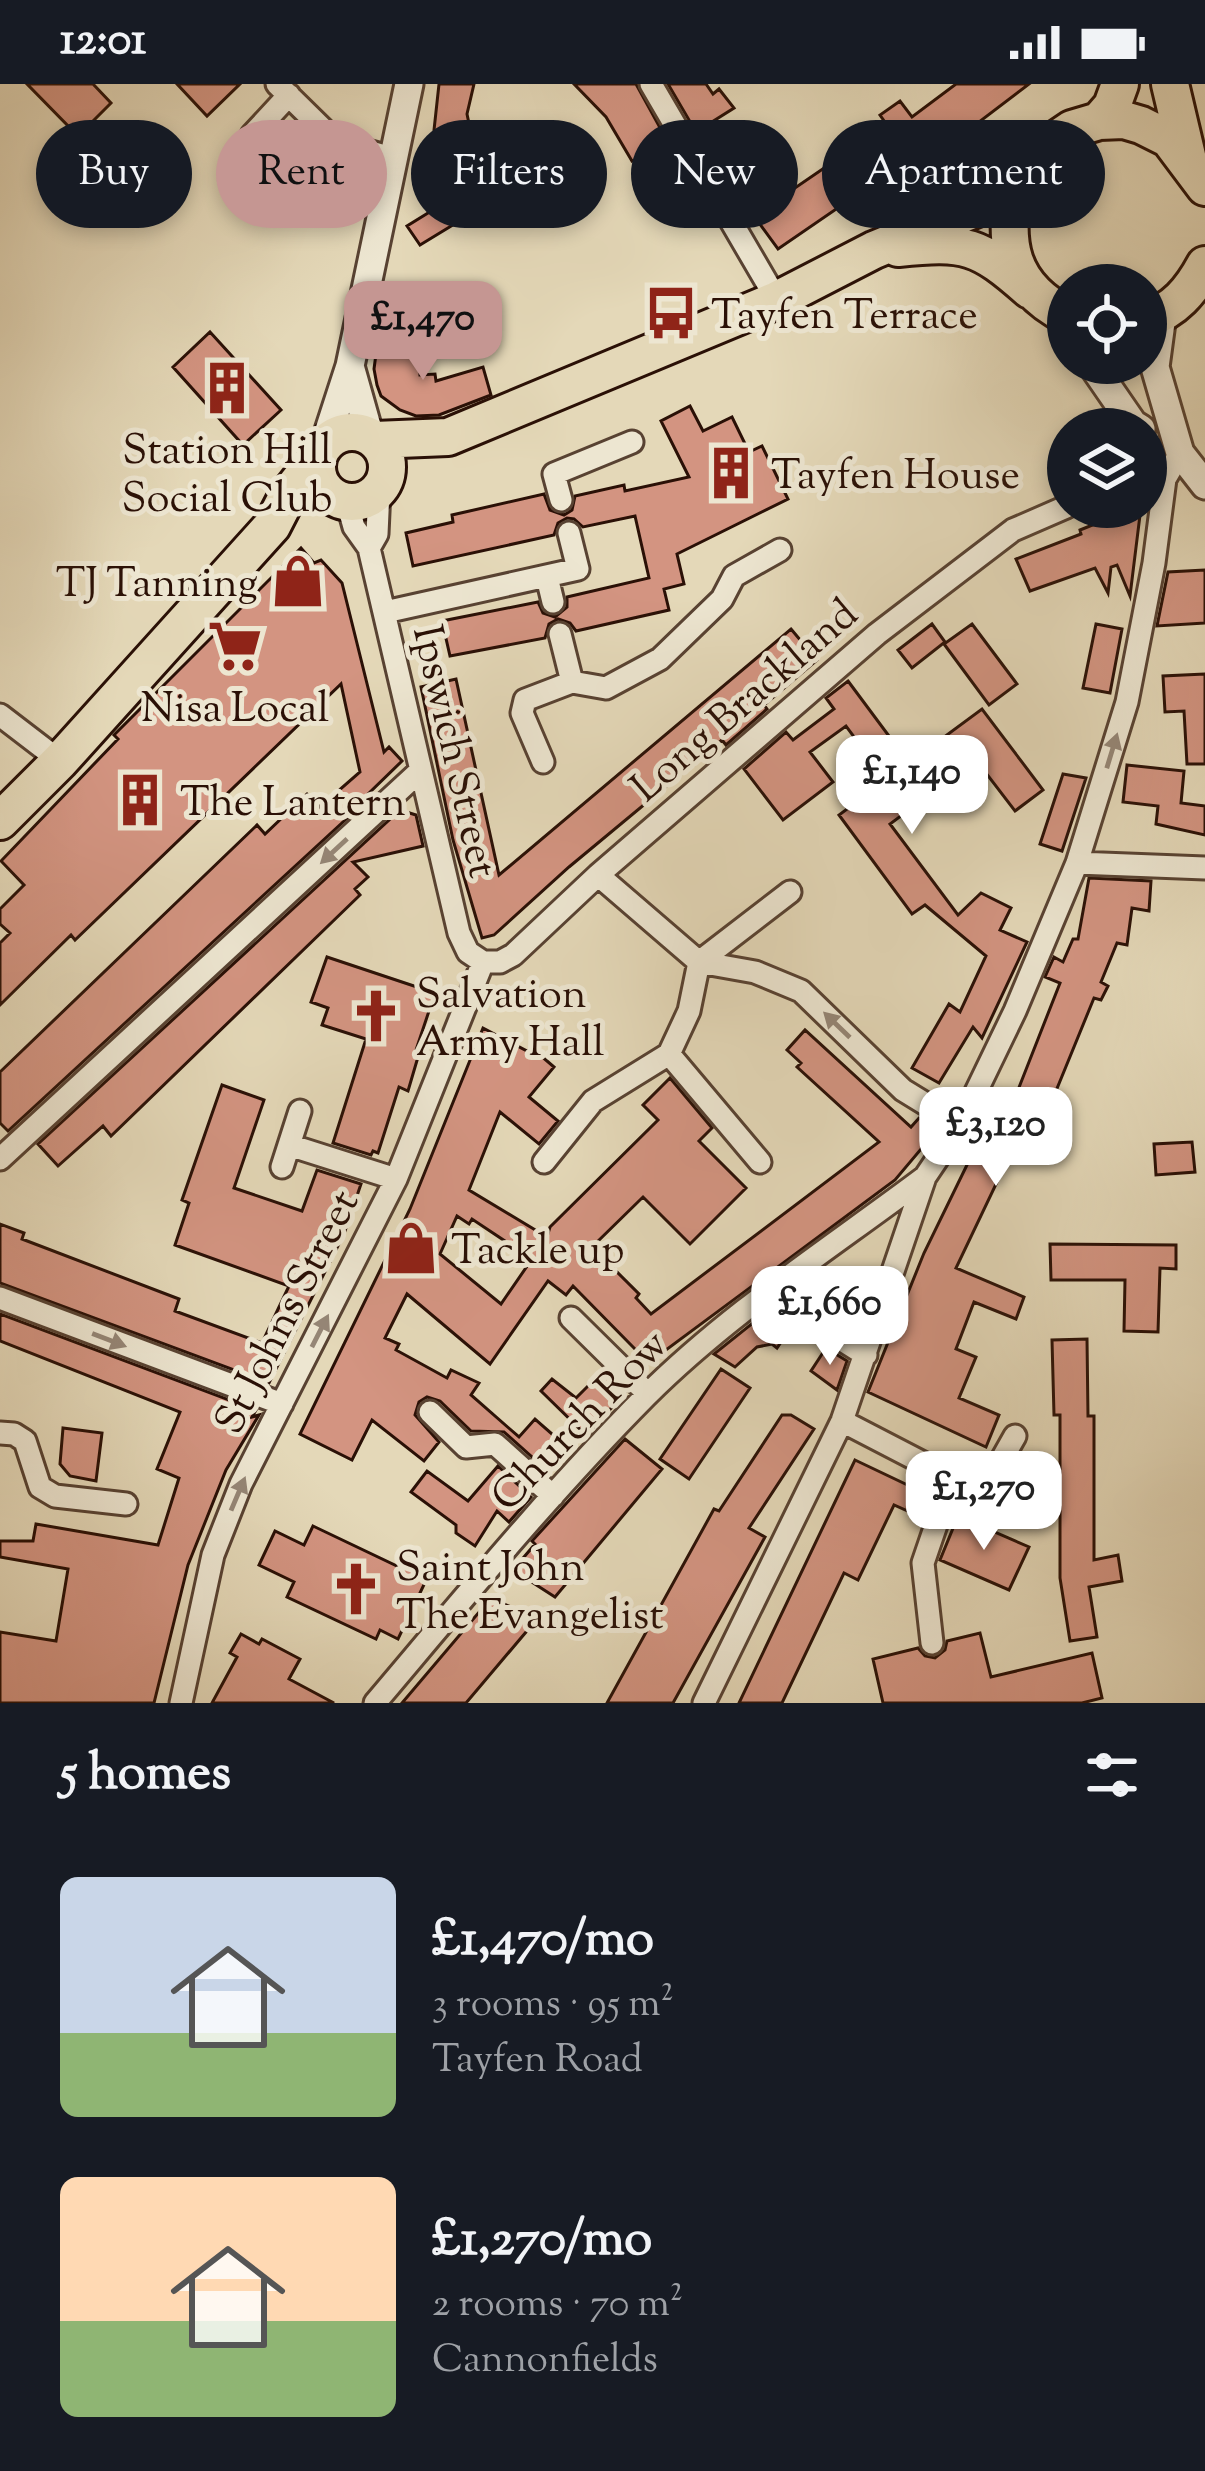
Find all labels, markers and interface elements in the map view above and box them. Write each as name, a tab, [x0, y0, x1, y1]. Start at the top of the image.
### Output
text: 12:01	[60, 10, 146, 75]
chip: Buy	[36, 120, 192, 228]
chip: Rent	[216, 120, 387, 228]
chip: Filters	[411, 120, 607, 228]
chip: New	[631, 120, 798, 228]
chip: Apartment	[822, 120, 1105, 228]
map controls	[1047, 264, 1167, 528]
button: locate	[1047, 264, 1167, 384]
pin: £1,470	[325, 281, 521, 383]
bus stop icon: Tayfen Terrace	[642, 284, 700, 342]
place label: Tayfen Terrace	[711, 288, 978, 348]
text: £1,470	[371, 292, 475, 348]
building icon: Station Hill Social Club	[198, 359, 256, 417]
button: layers	[1047, 408, 1167, 528]
place label: Station Hill Social Club	[122, 423, 332, 531]
building icon: Tayfen House	[702, 444, 760, 502]
place label: Tayfen House	[771, 448, 1020, 508]
shop icon: TJ Tanning	[269, 552, 327, 610]
place label: TJ Tanning	[56, 556, 258, 616]
street label: Long Brackland	[619, 587, 873, 819]
supermarket icon: Nisa Local	[206, 617, 264, 675]
street label: Ipswich Street	[394, 620, 510, 884]
place label: Nisa Local	[141, 681, 329, 741]
one-way arrow	[1104, 732, 1122, 769]
pin: £1,140	[814, 735, 1010, 837]
text: £1,140	[863, 746, 961, 802]
building icon: The Lantern	[111, 771, 169, 829]
place label: The Lantern	[180, 775, 406, 835]
one-way arrow	[319, 837, 348, 864]
place label: Salvation Army Hall	[416, 967, 604, 1075]
church icon: Salvation Army Hall	[347, 987, 405, 1045]
one-way arrow	[823, 1012, 852, 1040]
pin: £3,120	[898, 1087, 1094, 1189]
text: £3,120	[946, 1098, 1046, 1154]
street label: St Johns Street	[202, 1181, 377, 1446]
shop icon: Tackle up	[382, 1219, 440, 1277]
place label: Tackle up	[451, 1223, 625, 1283]
pin: £1,660	[732, 1266, 928, 1368]
text: £1,660	[778, 1277, 882, 1333]
one-way arrow	[309, 1313, 329, 1348]
street label: Church Row	[479, 1318, 684, 1527]
one-way arrow	[92, 1331, 128, 1350]
pin: £1,270	[886, 1451, 1082, 1553]
text: £1,270	[933, 1462, 1035, 1518]
one-way arrow	[229, 1476, 248, 1512]
place label: Saint John The Evangelist	[396, 1540, 664, 1648]
church icon: Saint John The Evangelist	[327, 1560, 385, 1618]
text: 5 homes	[60, 1739, 231, 1812]
icon: filters	[1079, 1742, 1145, 1808]
text: £1,470/mo	[432, 1905, 654, 1978]
icon: home	[156, 1925, 300, 2069]
text: 3 rooms · 95 m²	[432, 1978, 674, 2034]
text: Tayfen Road	[432, 2034, 643, 2090]
text: £1,270/mo	[432, 2205, 652, 2278]
icon: home	[156, 2225, 300, 2369]
text: 2 rooms · 70 m²	[432, 2278, 683, 2334]
text: Cannonfields	[432, 2334, 658, 2390]

